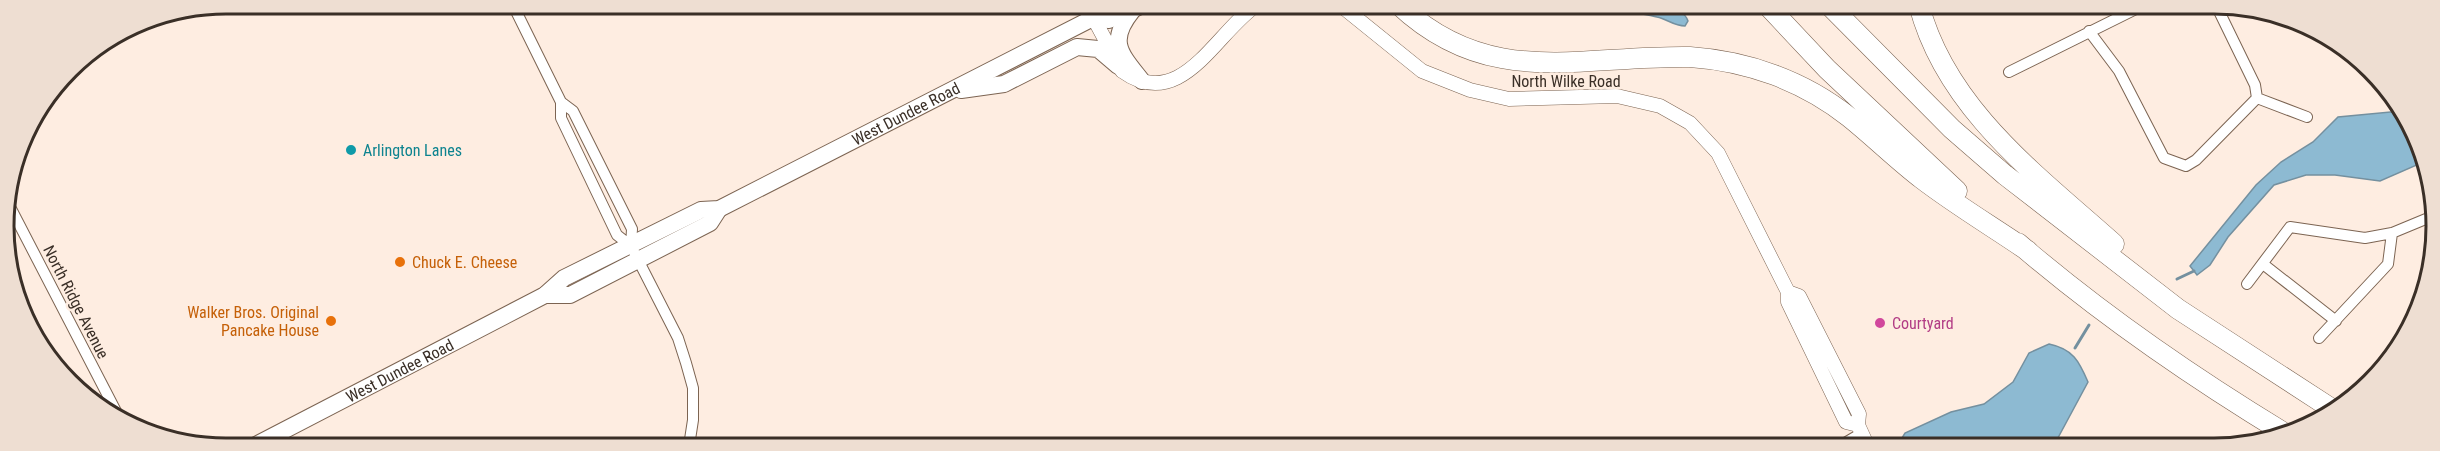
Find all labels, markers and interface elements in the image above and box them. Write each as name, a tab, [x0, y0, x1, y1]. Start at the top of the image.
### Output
street label: North Wilke Road	[1511, 72, 1621, 91]
street label: West Dundee Road	[849, 78, 963, 149]
place label: Arlington Lanes	[363, 141, 462, 160]
marker: Arlington Lanes	[344, 143, 358, 157]
street label: North Ridge Avenue	[39, 242, 113, 362]
place label: Chuck E. Cheese	[412, 253, 517, 272]
marker: Chuck E. Cheese	[393, 255, 407, 269]
place label: Walker Bros. Original Pancake House	[187, 303, 319, 340]
marker: Walker Bros. Original Pancake House	[324, 314, 338, 328]
place label: Courtyard	[1892, 314, 1954, 333]
marker: Courtyard	[1873, 316, 1887, 330]
street label: West Dundee Road	[343, 335, 457, 406]

